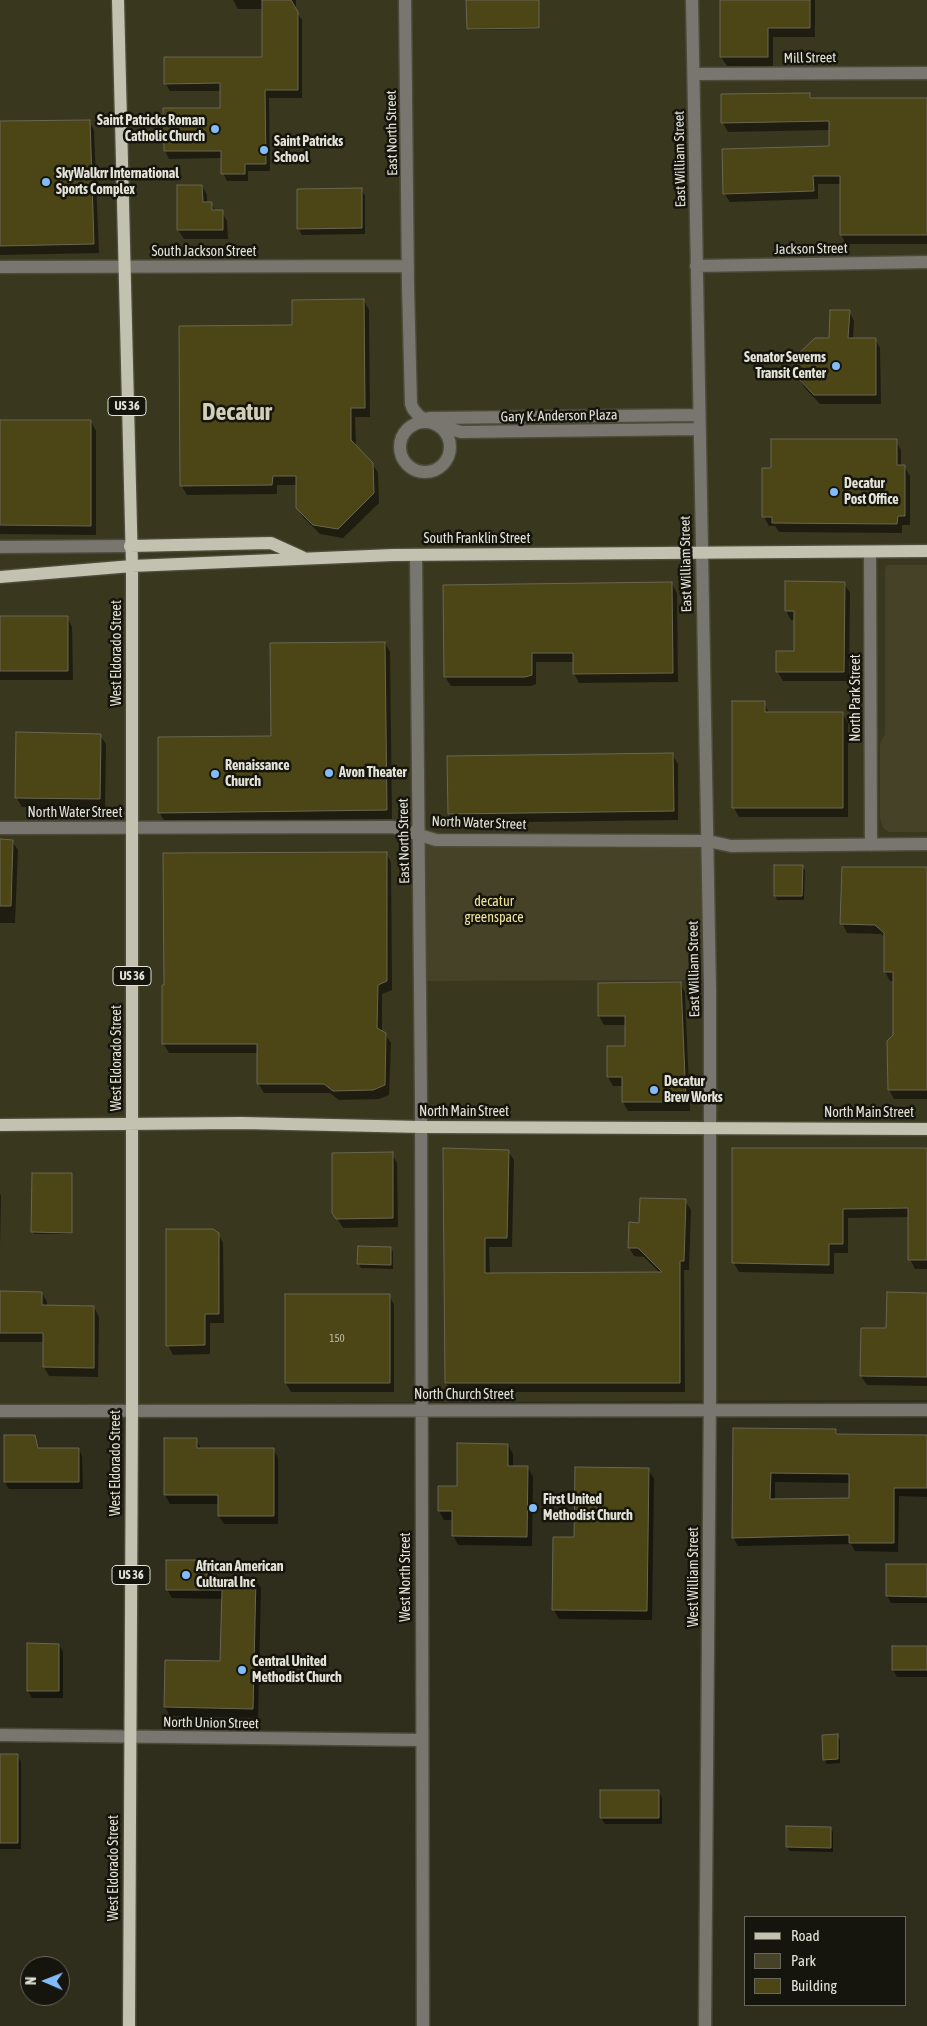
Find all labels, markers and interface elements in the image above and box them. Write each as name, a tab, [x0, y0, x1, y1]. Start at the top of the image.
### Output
street label: Mill Street	[784, 49, 836, 67]
street label: East North Street	[383, 90, 401, 176]
street label: East William Street	[671, 111, 689, 207]
place label: Saint Patricks Roman Catholic Church	[97, 113, 205, 146]
marker: Saint Patricks Roman Catholic Church	[209, 123, 221, 135]
place label: Saint Patricks School	[274, 134, 343, 166]
marker: Saint Patricks School	[258, 144, 270, 156]
place label: SkyWalkrr International Sports Complex	[56, 166, 179, 198]
marker: SkyWalkrr International Sports Complex	[40, 176, 52, 188]
street label: Jackson Street	[774, 240, 848, 258]
street label: South Jackson Street	[151, 244, 257, 260]
place label: Senator Severns Transit Center	[744, 350, 826, 382]
marker: Senator Severns Transit Center	[830, 360, 842, 372]
road number: US 36	[108, 396, 146, 416]
district label: Decatur	[202, 398, 272, 426]
street label: Gary K. Anderson Plaza	[501, 407, 617, 425]
place label: Decatur Post Office	[844, 476, 899, 508]
marker: Decatur Post Office	[828, 486, 840, 498]
street label: East William Street	[677, 516, 695, 612]
street label: South Franklin Street	[424, 531, 530, 547]
street label: West Eldorado Street	[109, 600, 125, 706]
street label: North Park Street	[848, 654, 864, 742]
place label: Renaissance Church	[225, 758, 290, 790]
place label: Avon Theater	[339, 765, 407, 781]
marker: Avon Theater	[323, 767, 335, 779]
marker: Renaissance Church	[209, 768, 221, 780]
street label: East North Street	[395, 798, 413, 884]
street label: North Water Street	[28, 805, 122, 821]
street label: North Water Street	[431, 813, 527, 833]
park label: decatur greenspace	[464, 894, 524, 926]
street label: East William Street	[685, 921, 703, 1017]
road number: US 36	[113, 966, 151, 986]
street label: West Eldorado Street	[109, 1005, 125, 1111]
place label: Decatur Brew Works	[664, 1074, 723, 1106]
marker: Decatur Brew Works	[648, 1084, 660, 1096]
street label: North Main Street	[419, 1104, 509, 1120]
street label: North Main Street	[824, 1105, 914, 1121]
house number: 150	[329, 1332, 345, 1346]
street label: North Church Street	[414, 1387, 514, 1403]
street label: West Eldorado Street	[108, 1410, 124, 1516]
place label: First United Methodist Church	[543, 1492, 633, 1524]
marker: First United Methodist Church	[527, 1502, 539, 1514]
street label: West William Street	[686, 1527, 702, 1627]
street label: West North Street	[398, 1532, 414, 1622]
place label: African American Cultural Inc	[196, 1559, 284, 1591]
road number: US 36	[112, 1566, 150, 1584]
marker: African American Cultural Inc	[180, 1569, 192, 1581]
place label: Central United Methodist Church	[252, 1654, 342, 1686]
marker: Central United Methodist Church	[236, 1664, 248, 1676]
street label: North Union Street	[163, 1714, 259, 1732]
street label: West Eldorado Street	[106, 1815, 122, 1921]
legend	[744, 1916, 907, 2006]
text: Road	[791, 1927, 820, 1944]
text: Park	[791, 1952, 816, 1969]
north arrow	[20, 1956, 70, 2006]
text: N	[23, 1976, 39, 1985]
text: Building	[791, 1977, 837, 1994]

